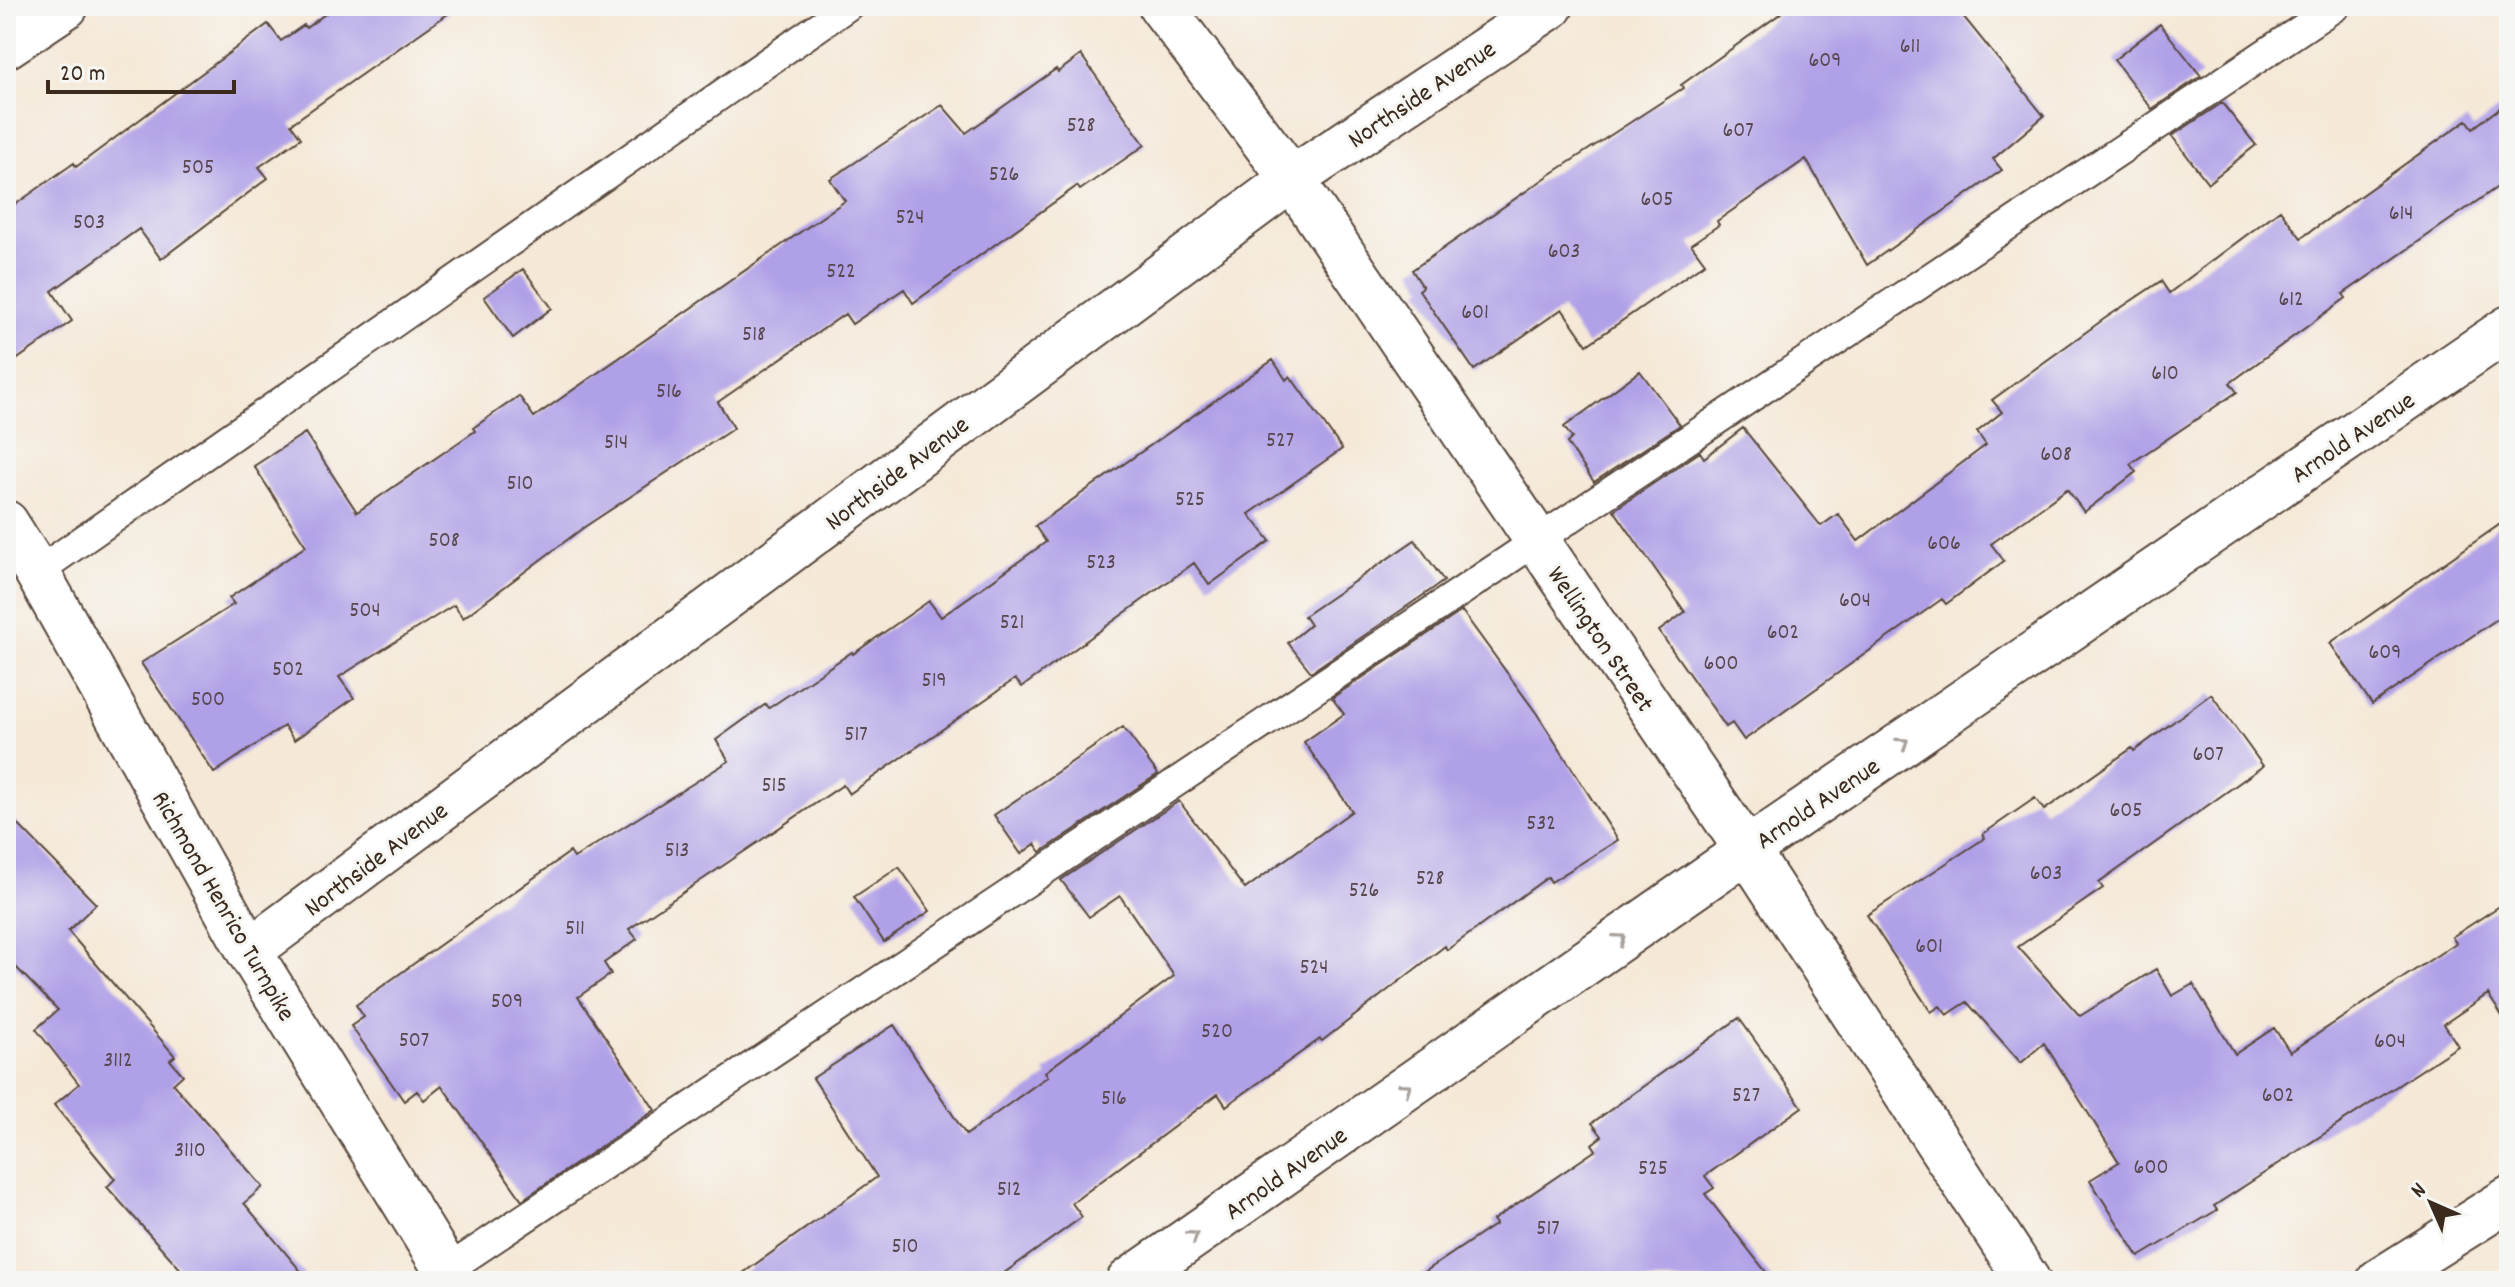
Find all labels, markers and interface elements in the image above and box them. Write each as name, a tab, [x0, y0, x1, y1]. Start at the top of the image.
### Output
street label: Northside Avenue	[1341, 32, 1505, 159]
house number: 611	[1900, 32, 1920, 63]
scale bar	[48, 44, 234, 94]
house number: 609	[1809, 46, 1841, 77]
text: 20 m	[60, 58, 106, 92]
house number: 528	[1067, 111, 1095, 142]
house number: 607	[1722, 116, 1754, 147]
house number: 505	[182, 153, 214, 184]
house number: 526	[989, 160, 1019, 191]
house number: 605	[1641, 185, 1673, 216]
house number: 614	[2389, 199, 2413, 230]
house number: 524	[896, 203, 924, 234]
house number: 503	[73, 208, 105, 239]
house number: 603	[1548, 237, 1580, 268]
house number: 522	[826, 257, 856, 288]
house number: 612	[2278, 285, 2304, 316]
house number: 601	[1461, 298, 1489, 329]
house number: 518	[742, 320, 766, 351]
house number: 610	[2151, 359, 2179, 390]
house number: 516	[656, 377, 682, 408]
street label: Arnold Avenue	[2284, 384, 2424, 494]
street label: Northside Avenue	[818, 408, 978, 541]
house number: 527	[1266, 426, 1294, 457]
house number: 514	[604, 428, 628, 459]
house number: 608	[2040, 440, 2072, 471]
house number: 510	[507, 469, 534, 500]
house number: 525	[1175, 485, 1205, 516]
house number: 508	[429, 526, 460, 557]
house number: 606	[1927, 529, 1961, 560]
house number: 523	[1086, 548, 1116, 579]
street label: Wellington Street	[1536, 559, 1662, 721]
house number: 604	[1839, 586, 1871, 617]
house number: 504	[349, 596, 381, 627]
house number: 521	[1000, 608, 1024, 639]
house number: 602	[1767, 618, 1799, 649]
house number: 609	[2369, 638, 2401, 669]
house number: 600	[1704, 649, 1738, 680]
house number: 502	[272, 655, 304, 686]
house number: 519	[921, 666, 947, 697]
house number: 500	[191, 685, 225, 716]
house number: 517	[844, 720, 868, 751]
one-way arrow	[1894, 738, 1908, 753]
house number: 607	[2192, 740, 2224, 771]
street label: Arnold Avenue	[1749, 750, 1889, 860]
house number: 515	[761, 771, 787, 802]
street label: Richmond Henrico Turnpike	[141, 785, 303, 1029]
street label: Northside Avenue	[297, 794, 457, 927]
house number: 605	[2110, 796, 2142, 827]
house number: 532	[1526, 809, 1556, 840]
house number: 513	[665, 836, 689, 867]
house number: 603	[2030, 859, 2062, 890]
house number: 528	[1416, 864, 1444, 895]
house number: 526	[1349, 876, 1379, 907]
house number: 511	[565, 914, 585, 945]
house number: 601	[1915, 932, 1943, 963]
one-way arrow	[1611, 934, 1625, 949]
house number: 524	[1300, 953, 1328, 984]
house number: 509	[491, 987, 523, 1018]
house number: 520	[1201, 1017, 1233, 1048]
house number: 507	[399, 1026, 429, 1057]
house number: 604	[2374, 1027, 2406, 1058]
house number: 3112	[103, 1046, 133, 1077]
house number: 527	[1732, 1081, 1760, 1112]
house number: 602	[2262, 1081, 2294, 1112]
one-way arrow	[1398, 1083, 1412, 1098]
house number: 516	[1101, 1084, 1127, 1115]
street label: Arnold Avenue	[1218, 1119, 1356, 1231]
house number: 3110	[174, 1136, 206, 1167]
house number: 600	[2134, 1153, 2168, 1184]
house number: 525	[1638, 1154, 1668, 1185]
north arrow	[2391, 1163, 2471, 1243]
house number: 512	[997, 1175, 1021, 1206]
text: N	[2405, 1176, 2434, 1206]
house number: 517	[1536, 1214, 1560, 1245]
one-way arrow	[1185, 1231, 1199, 1246]
house number: 510	[892, 1232, 919, 1263]

